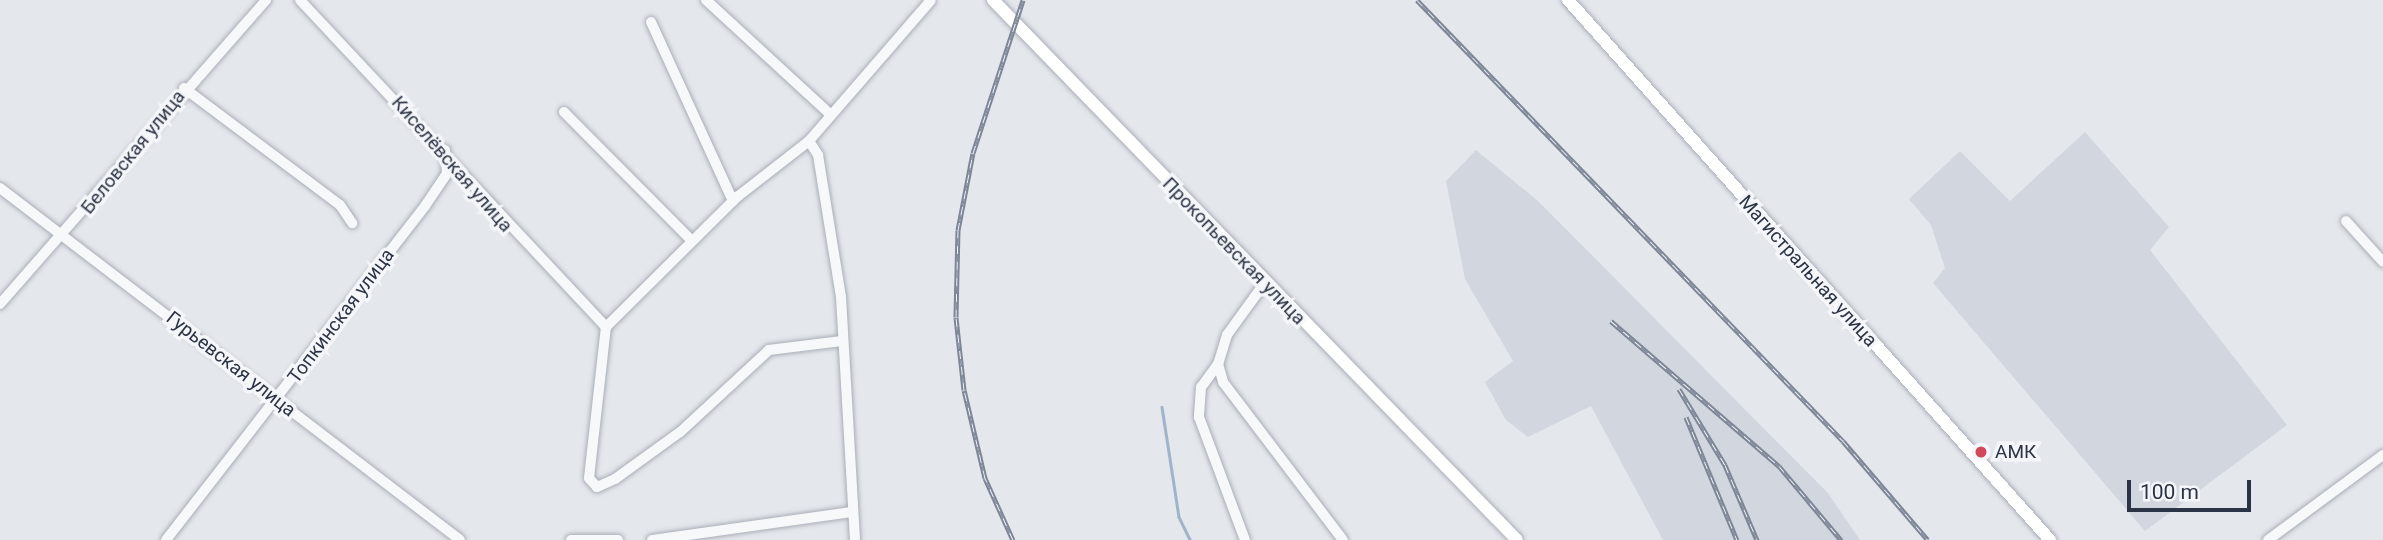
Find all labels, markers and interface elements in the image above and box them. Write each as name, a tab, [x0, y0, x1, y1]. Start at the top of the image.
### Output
street label: Беловская улица	[76, 86, 190, 218]
street label: Киселёвская улица	[387, 91, 517, 237]
street label: Прокопьевская улица	[1158, 173, 1310, 329]
street label: Магистральная улица	[1734, 191, 1882, 351]
street label: Топкинская улица	[283, 244, 399, 388]
street label: Гурьевская улица	[162, 306, 300, 422]
place label: АМК	[1995, 441, 2036, 463]
marker: АМК	[1973, 444, 1989, 460]
scale bar	[2131, 466, 2255, 510]
text: 100 m	[2140, 480, 2199, 504]

